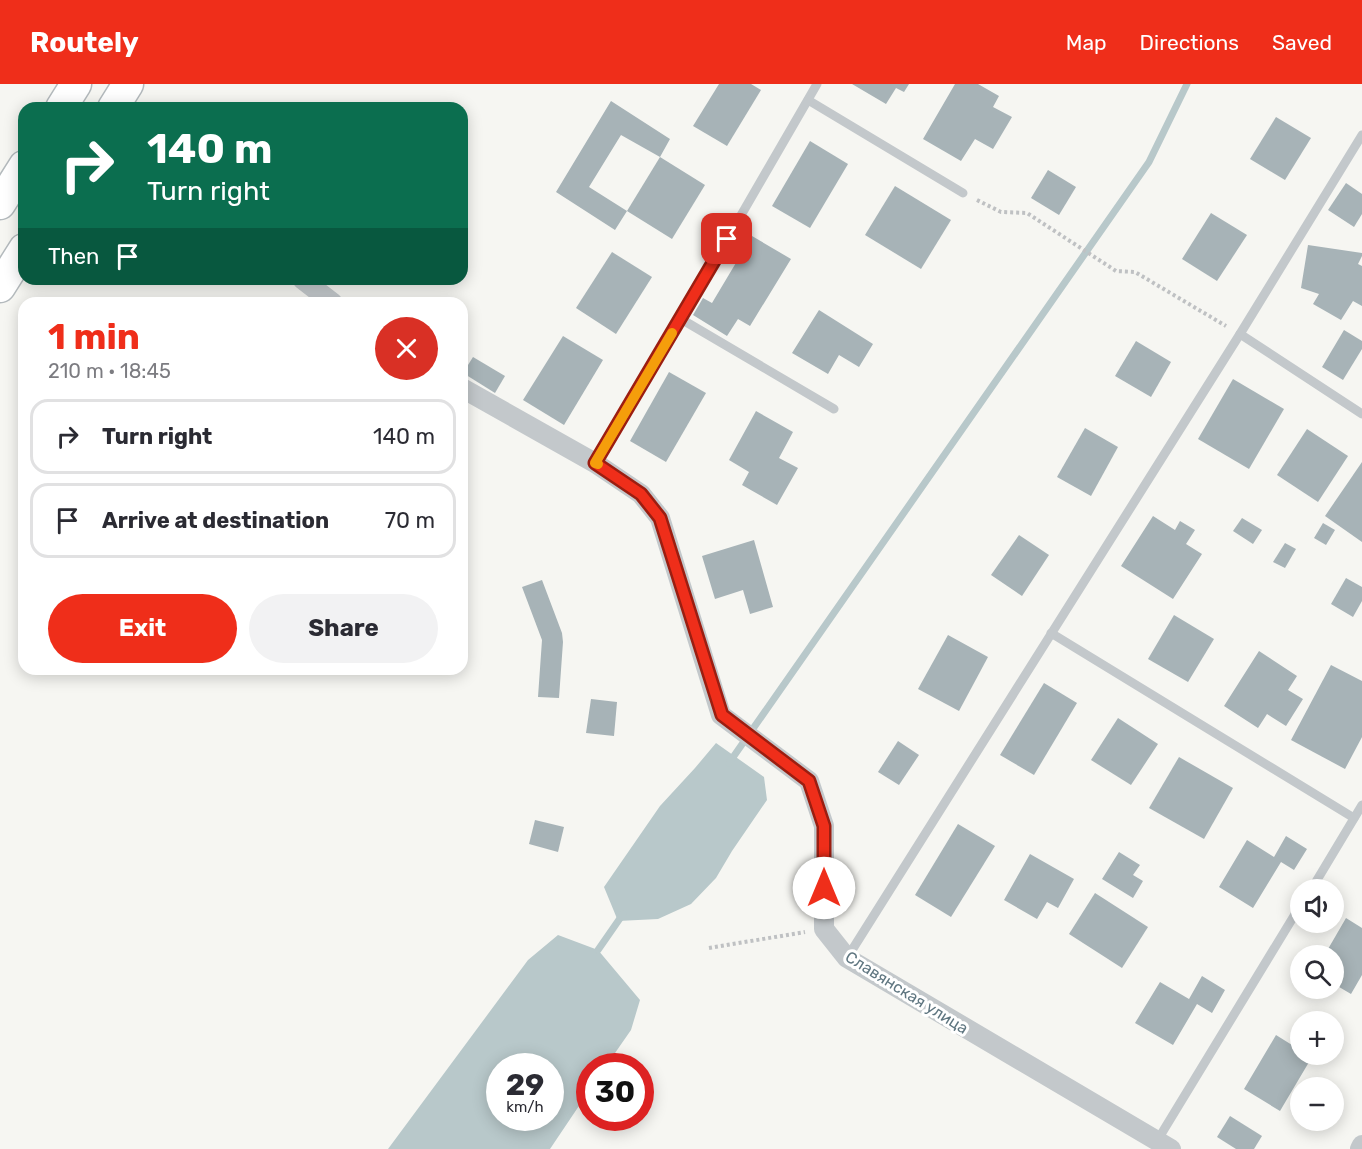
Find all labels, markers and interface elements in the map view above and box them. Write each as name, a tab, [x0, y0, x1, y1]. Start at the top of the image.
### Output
text: Routely	[30, 26, 139, 59]
text: Map	[1066, 30, 1107, 55]
text: Directions	[1140, 30, 1239, 55]
text: Saved	[1272, 30, 1332, 55]
text: 140 m	[147, 124, 273, 174]
icon: right	[48, 126, 126, 204]
text: Turn right	[147, 175, 270, 207]
pin	[701, 213, 752, 264]
icon: arrive	[710, 222, 743, 255]
icon: arrive	[111, 240, 144, 273]
text: Then	[48, 243, 99, 270]
text: 1 min	[48, 315, 140, 358]
button: close	[375, 317, 438, 380]
text: 210 m · 18:45	[48, 359, 171, 383]
icon: right	[51, 420, 84, 453]
text: Turn right	[102, 423, 212, 450]
text: 140 m	[373, 423, 435, 450]
icon: arrive	[51, 504, 84, 537]
text: Arrive at destination	[102, 507, 329, 534]
text: 70 m	[385, 507, 435, 534]
button: Exit	[48, 594, 237, 663]
button: Share	[249, 594, 438, 663]
position arrow	[792, 856, 856, 920]
map controls	[1290, 879, 1344, 1131]
button: sound	[1290, 879, 1344, 933]
button: search	[1290, 945, 1344, 999]
street label: Славянская улица	[842, 947, 972, 1038]
button: +	[1290, 1011, 1344, 1065]
speed limit sign: 30	[576, 1053, 654, 1131]
text: 29	[506, 1067, 544, 1103]
button: −	[1290, 1077, 1344, 1131]
text: km/h	[506, 1098, 544, 1116]

